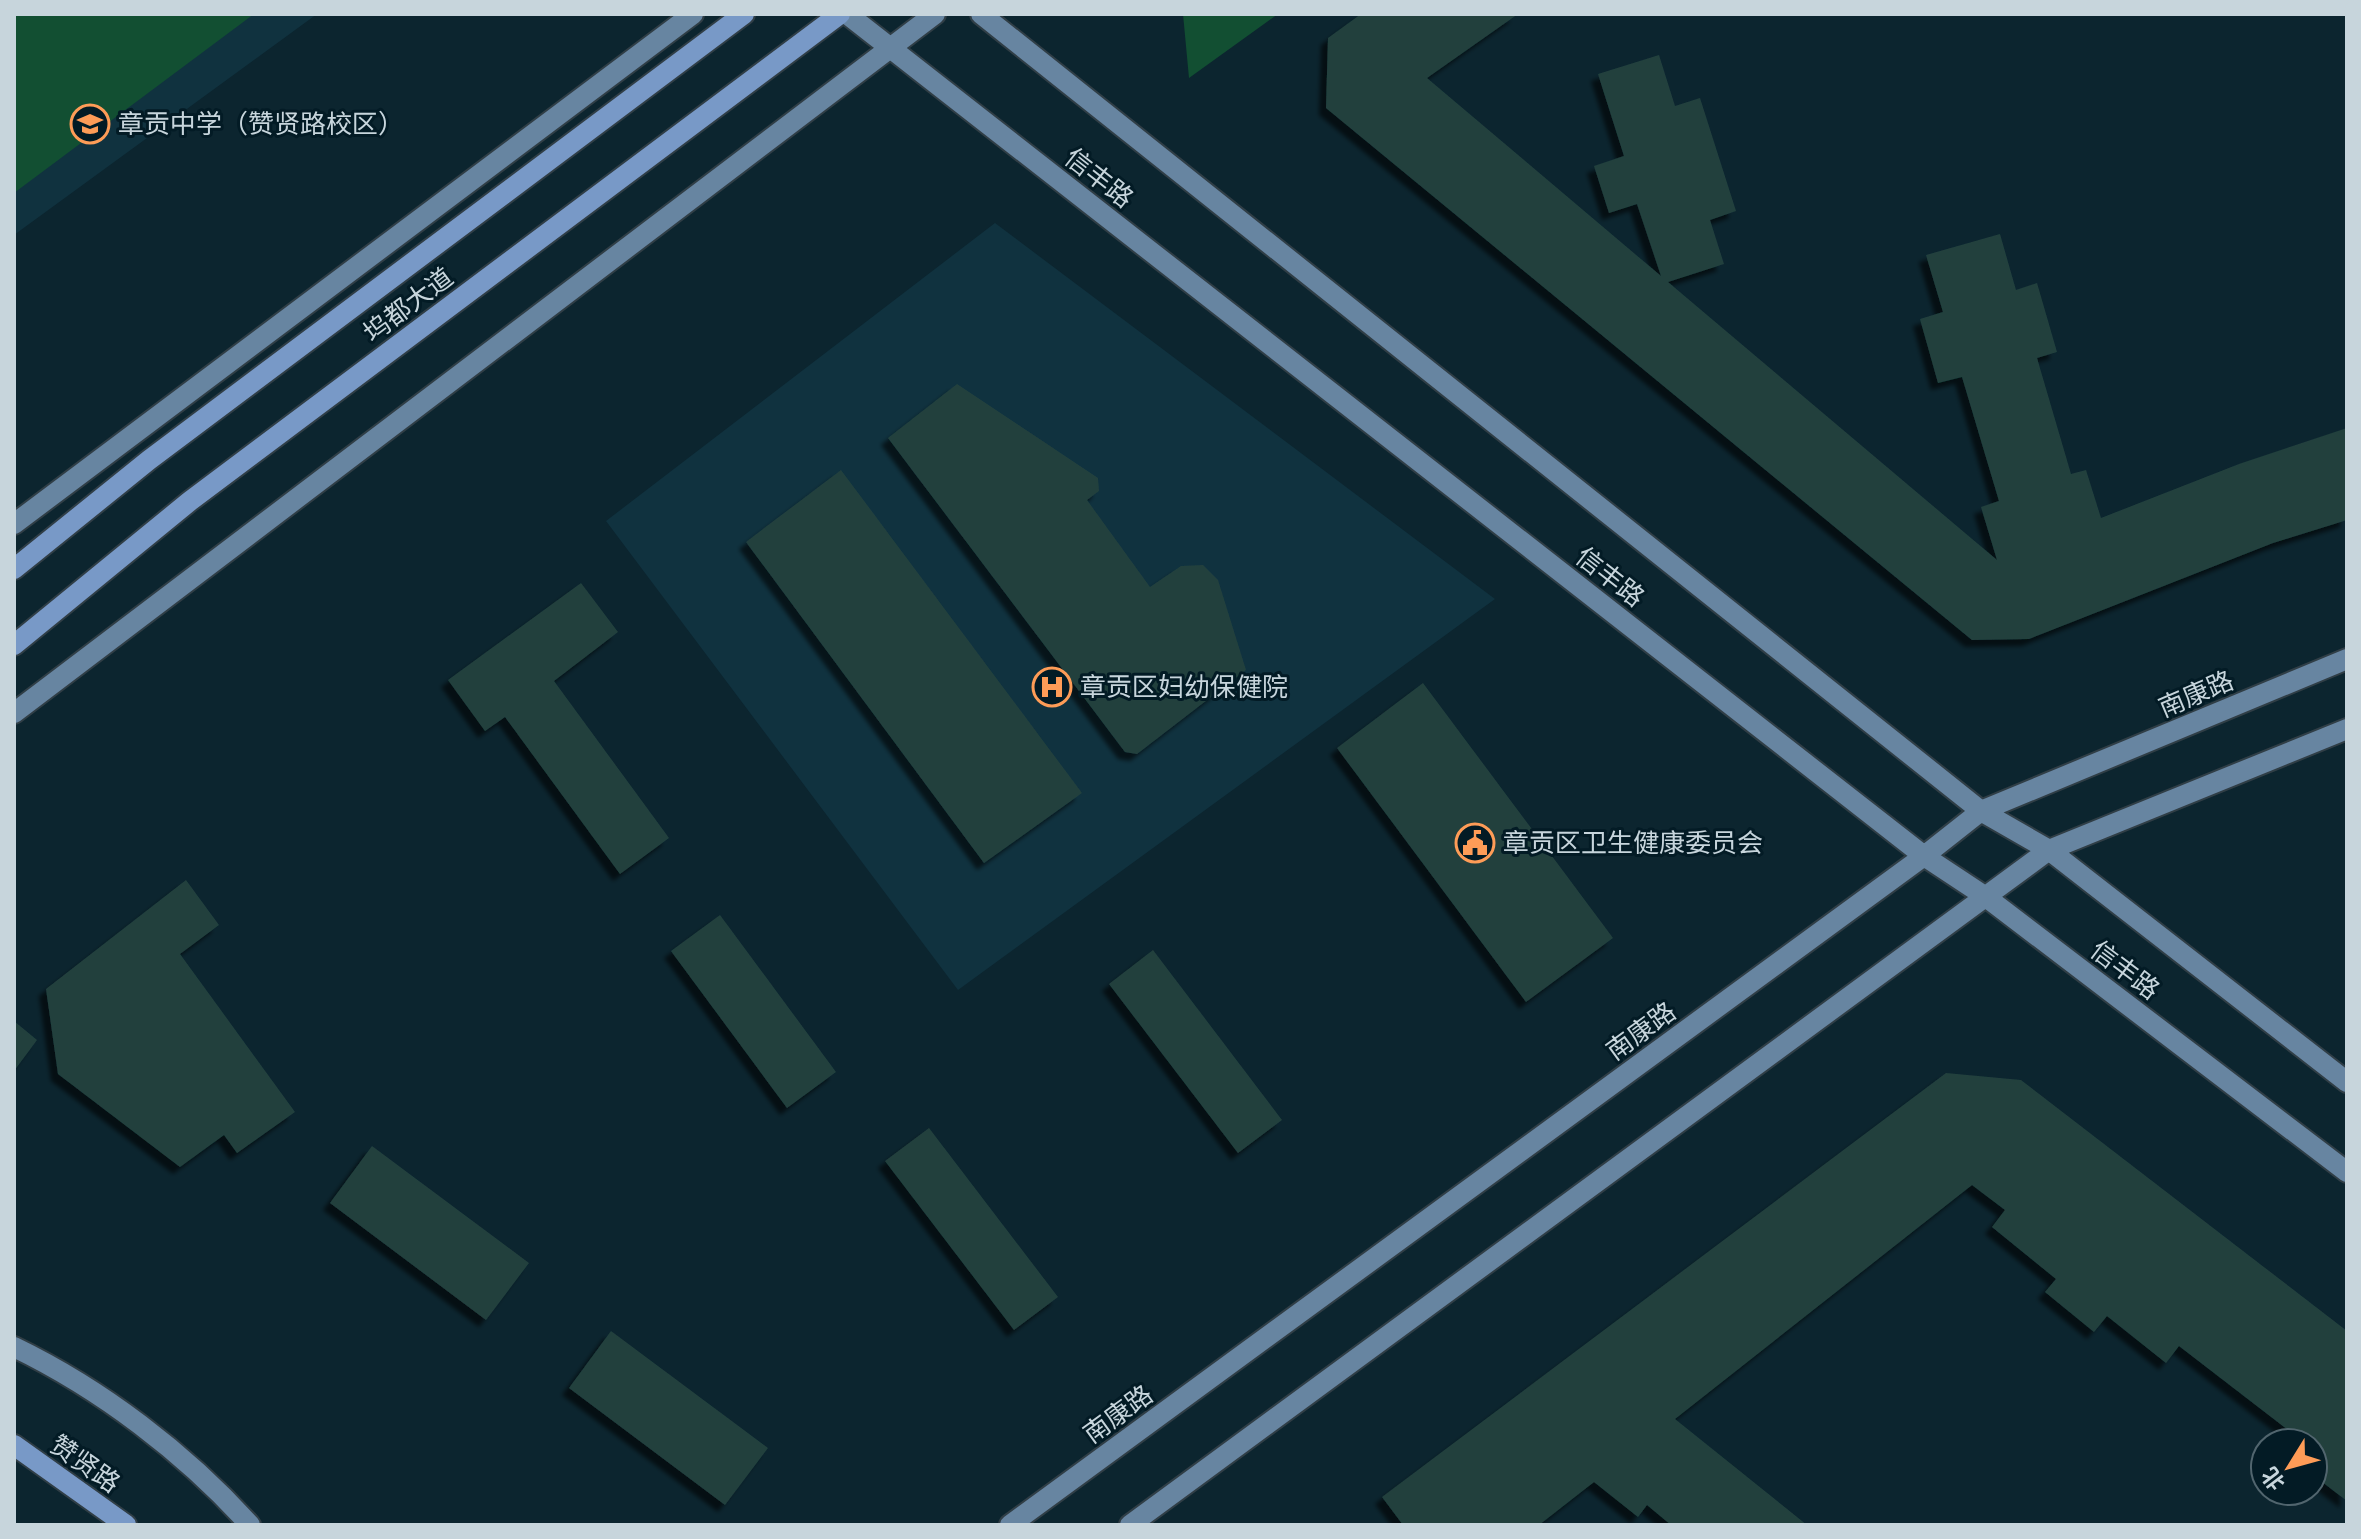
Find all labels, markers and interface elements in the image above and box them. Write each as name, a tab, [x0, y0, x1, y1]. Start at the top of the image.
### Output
school or university icon: 章贡中学（赞贤路校区）	[69, 103, 111, 145]
place label: 章贡中学（赞贤路校区）	[118, 109, 404, 140]
street label: 信丰路	[1058, 142, 1139, 215]
street label: 坞都大道	[357, 262, 459, 349]
street label: 信丰路	[1569, 541, 1650, 614]
street label: 南康路	[2154, 665, 2238, 724]
hospital icon: 章贡区妇幼保健院	[1031, 666, 1073, 708]
place label: 章贡区妇幼保健院	[1080, 672, 1288, 703]
public building icon: 章贡区卫生健康委员会	[1454, 822, 1496, 864]
place label: 章贡区卫生健康委员会	[1503, 828, 1763, 859]
street label: 信丰路	[2084, 935, 2165, 1006]
street label: 南康路	[1601, 996, 1682, 1067]
street label: 南康路	[1078, 1379, 1159, 1450]
north arrow	[2249, 1427, 2329, 1507]
street label: 赞贤路	[44, 1429, 126, 1499]
text: 北	[2256, 1462, 2291, 1496]

